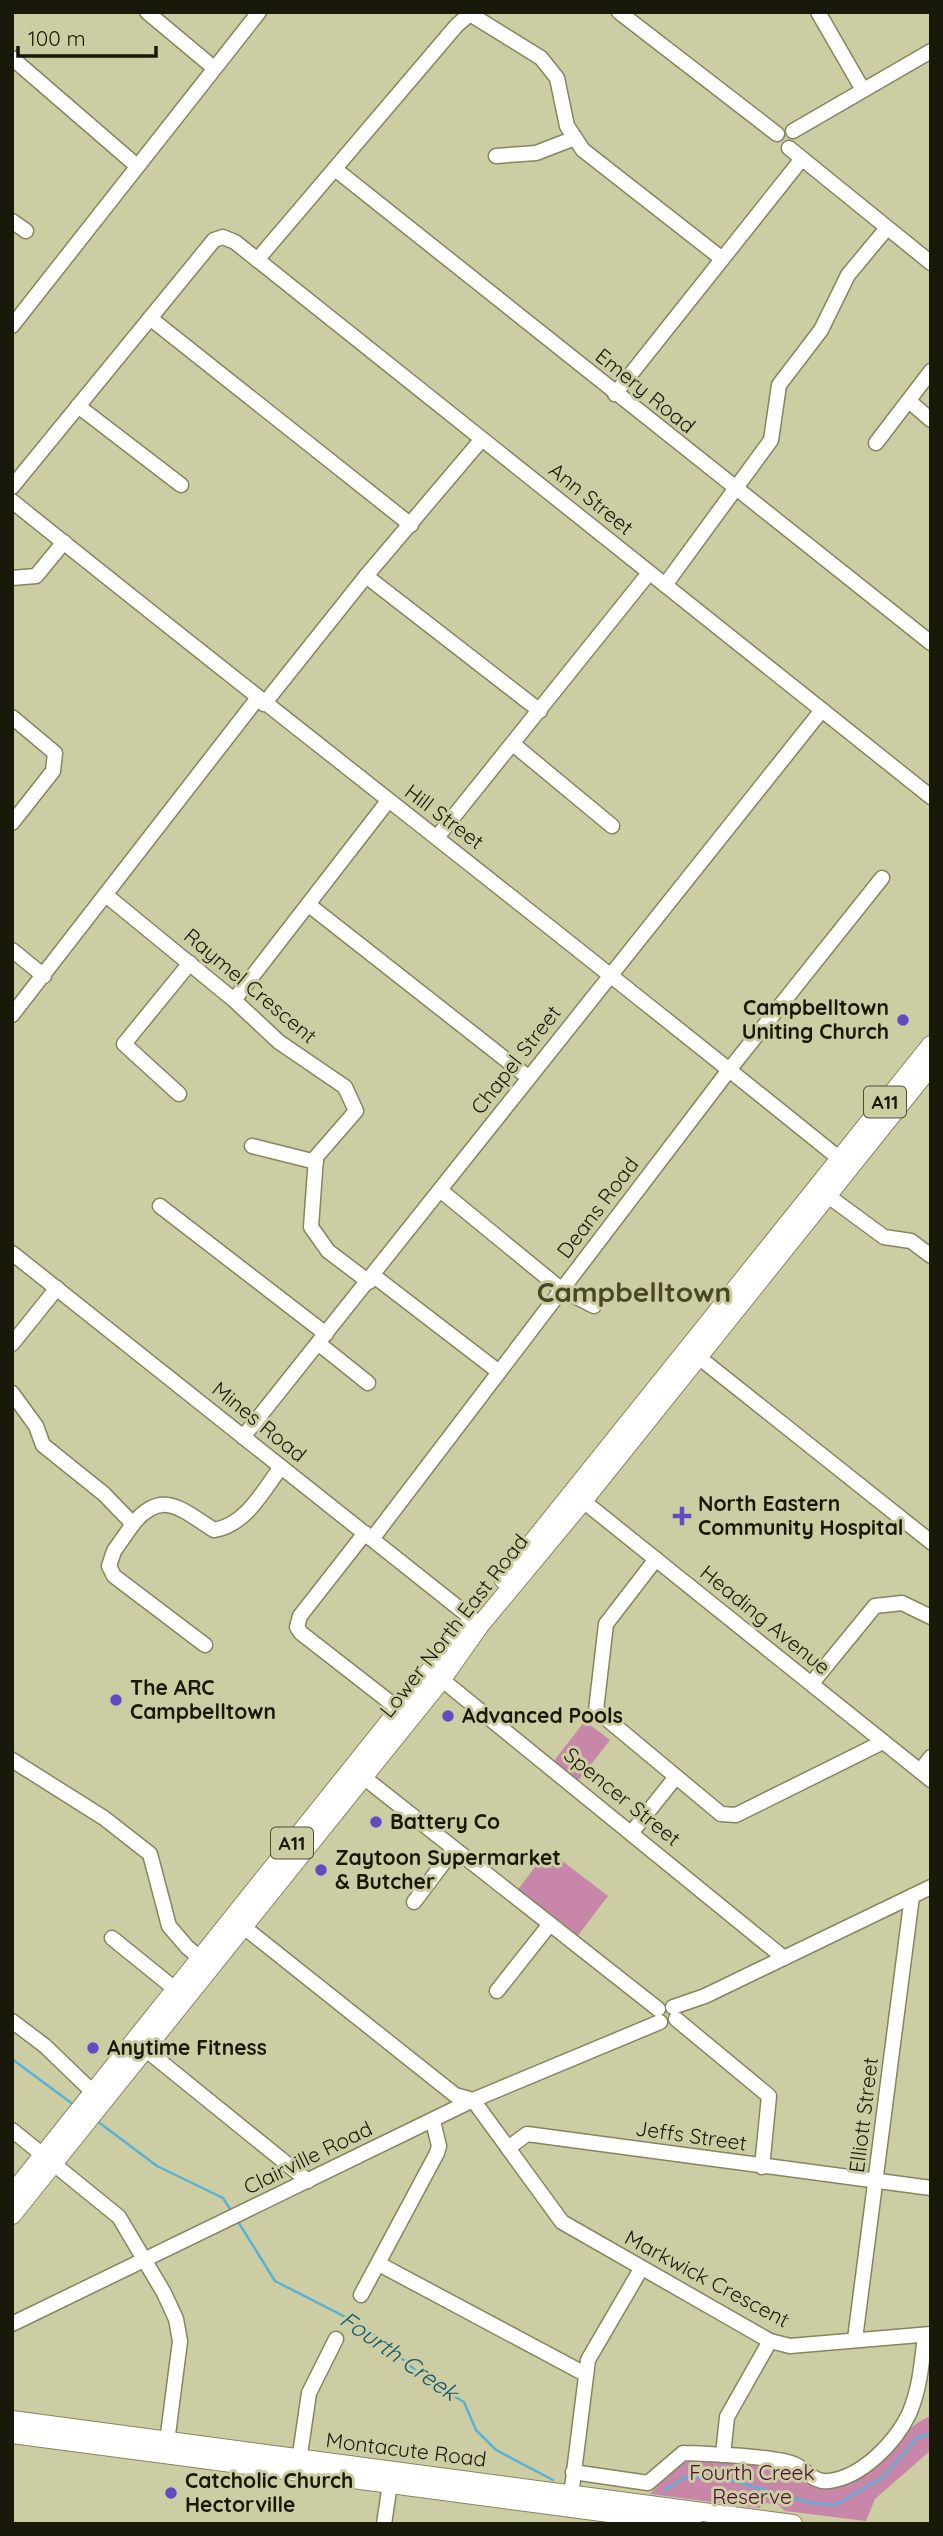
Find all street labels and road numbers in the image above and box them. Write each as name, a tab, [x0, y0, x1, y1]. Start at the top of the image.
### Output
street label: Emery Road	[591, 342, 701, 438]
street label: Ann Street	[544, 456, 639, 540]
street label: Hill Street	[400, 778, 489, 854]
street label: Raymel Crescent	[179, 922, 322, 1048]
street label: Chapel Street	[465, 1000, 566, 1119]
road number: A11	[864, 1086, 906, 1118]
street label: Deans Road	[551, 1152, 644, 1263]
street label: Mines Road	[207, 1375, 312, 1467]
street label: Lower North East Road	[374, 1528, 533, 1722]
street label: Heading Avenue	[695, 1559, 836, 1680]
street label: Spencer Street	[559, 1741, 686, 1851]
road number: A11	[271, 1828, 313, 1858]
street label: Elliott Street	[843, 2056, 883, 2174]
street label: Jeffs Street	[634, 2114, 748, 2156]
street label: Clairville Road	[239, 2115, 376, 2199]
street label: Markwick Crescent	[621, 2224, 794, 2332]
street label: Montacute Road	[324, 2426, 488, 2472]

